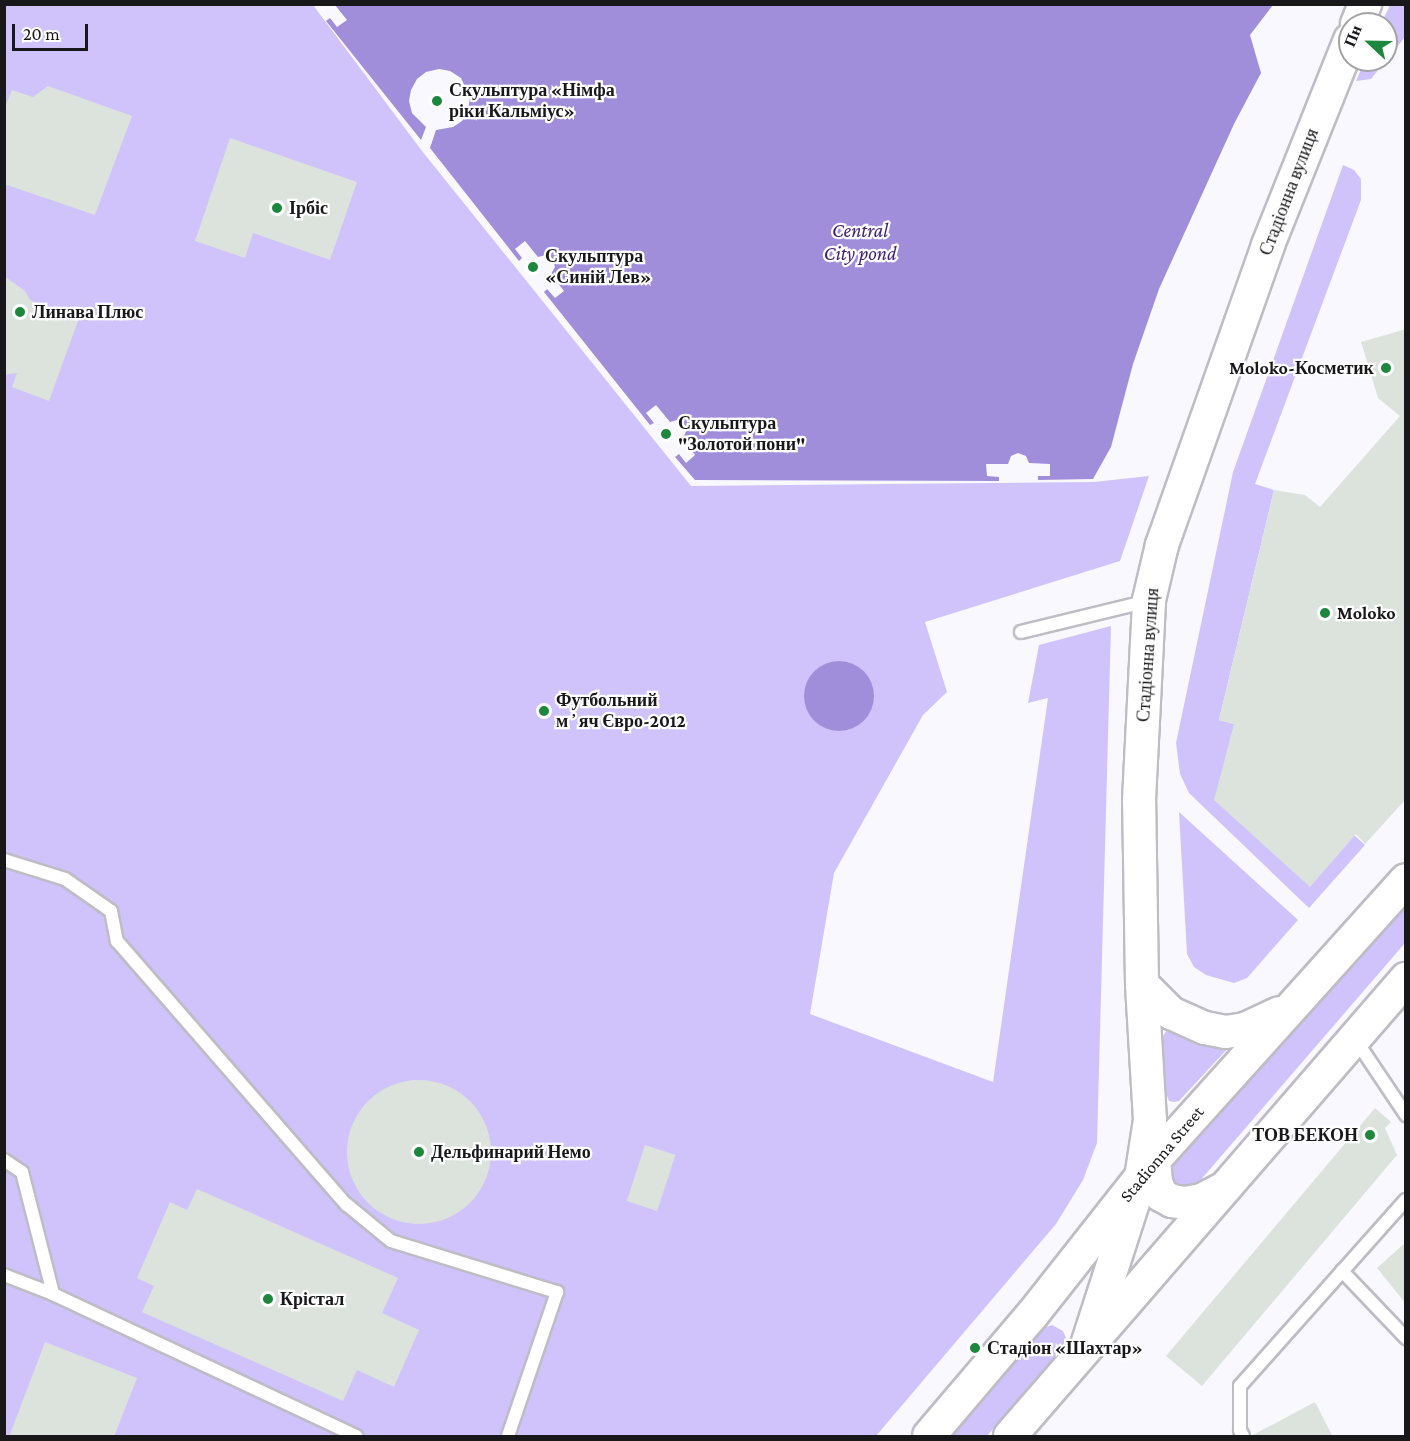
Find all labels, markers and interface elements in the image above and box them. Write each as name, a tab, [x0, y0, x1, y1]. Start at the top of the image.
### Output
scale bar	[15, 12, 92, 50]
north arrow	[1338, 12, 1398, 72]
text: Пн	[1341, 23, 1365, 49]
text: 20 m	[23, 24, 60, 44]
place label: Скульптура «Німфа ріки Кальміус»	[449, 80, 615, 122]
marker: Скульптура «Німфа ріки Кальміус»	[430, 94, 444, 108]
street label: Стадіонна вулиця	[1255, 125, 1323, 259]
place label: Ірбіс	[289, 197, 328, 219]
marker: Ірбіс	[270, 201, 284, 215]
water label: Central City pond	[824, 218, 896, 265]
place label: Скульптура «Синій Лев»	[545, 246, 651, 288]
marker: Скульптура «Синій Лев»	[526, 260, 540, 274]
place label: Линава Плюс	[32, 301, 143, 323]
marker: Линава Плюс	[13, 305, 27, 319]
place label: Moloko-Косметик	[1229, 357, 1374, 379]
marker: Moloko-Косметик	[1379, 361, 1393, 375]
place label: Скульптура "Золотой пони"	[678, 413, 805, 456]
marker: Скульптура "Золотой пони"	[659, 427, 673, 441]
street label: Стадіонна вулиця	[1133, 587, 1163, 723]
place label: Moloko	[1337, 602, 1396, 624]
marker: Moloko	[1318, 606, 1332, 620]
place label: Футбольний мʼяч Євро-2012	[556, 690, 686, 732]
marker: Футбольний мʼяч Євро-2012	[537, 704, 551, 718]
street label: Stadionna Street	[1115, 1101, 1209, 1207]
place label: ТОВ БЕКОН	[1252, 1124, 1358, 1146]
marker: ТОВ БЕКОН	[1363, 1128, 1377, 1142]
place label: Дельфинарий Немо	[431, 1141, 591, 1163]
marker: Дельфинарий Немо	[412, 1145, 426, 1159]
place label: Крістал	[280, 1288, 344, 1310]
marker: Крістал	[261, 1292, 275, 1306]
place label: Стадіон «Шахтар»	[987, 1337, 1143, 1359]
marker: Стадіон «Шахтар»	[968, 1341, 982, 1355]

